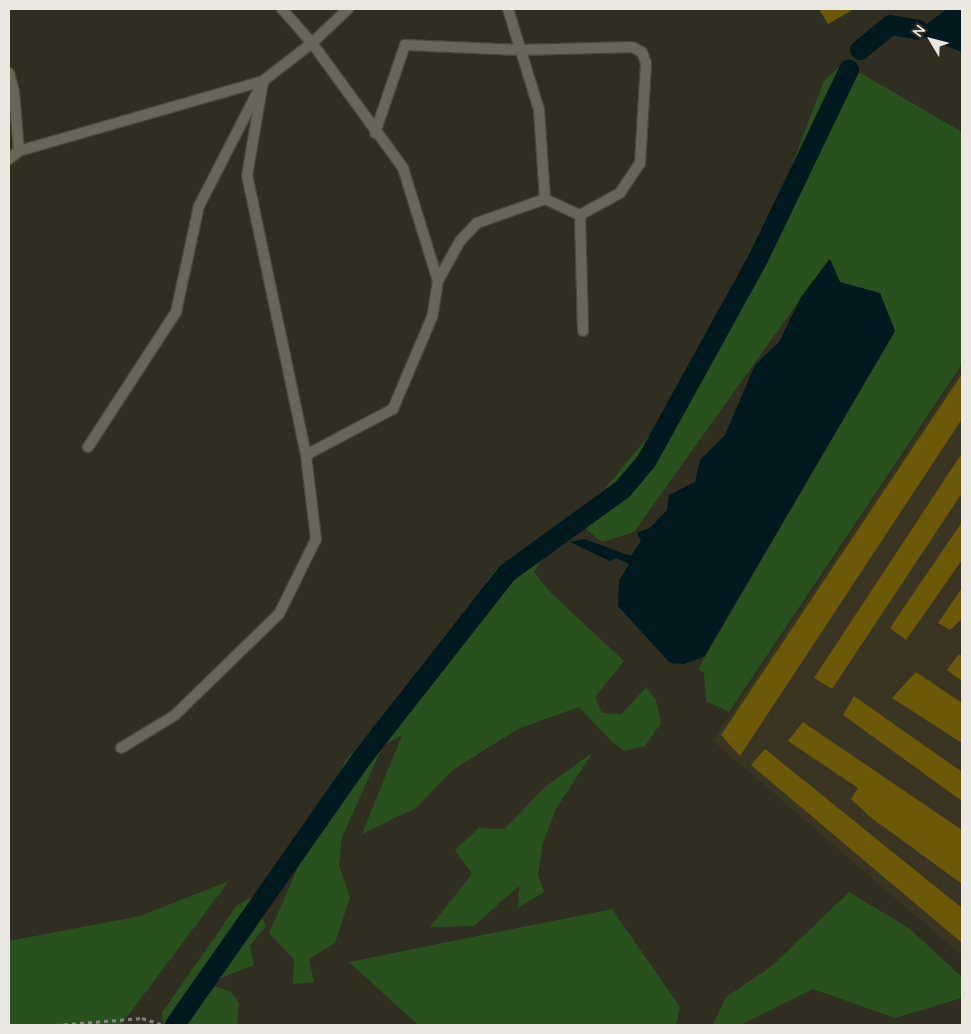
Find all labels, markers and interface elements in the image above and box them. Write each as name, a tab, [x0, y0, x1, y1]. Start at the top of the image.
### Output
north arrow	[906, 15, 956, 65]
text: N	[909, 21, 929, 40]

